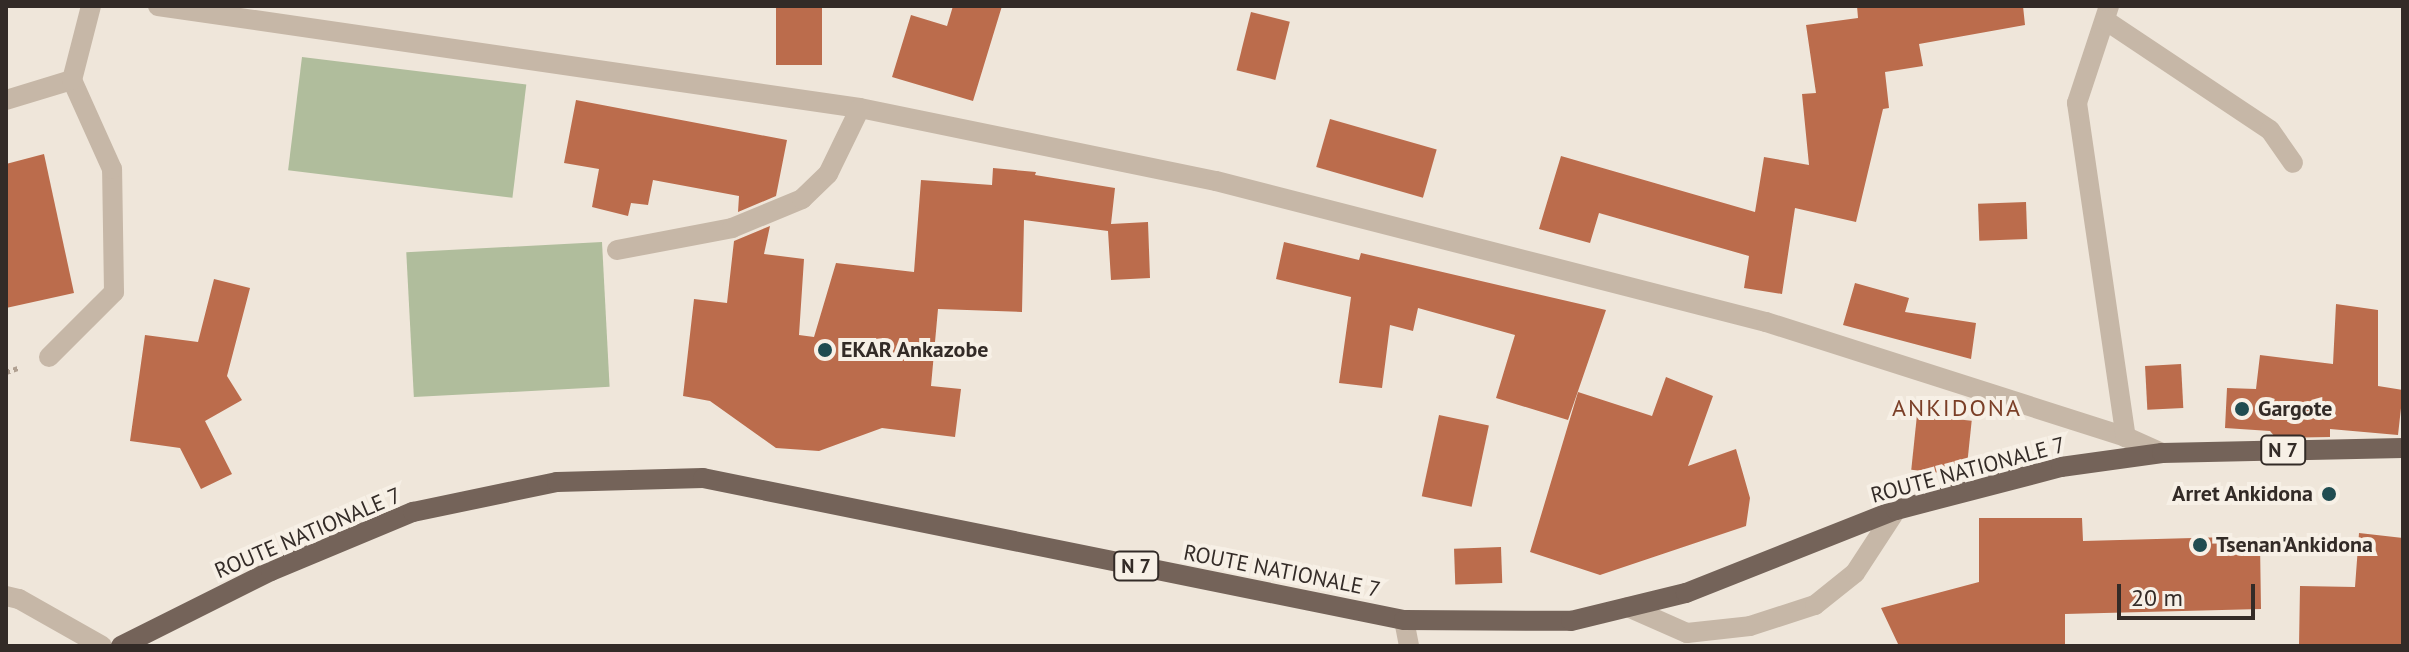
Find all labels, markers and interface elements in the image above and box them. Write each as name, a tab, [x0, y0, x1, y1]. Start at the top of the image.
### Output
place label: EKAR Ankazobe	[841, 337, 989, 363]
marker: EKAR Ankazobe	[816, 341, 834, 359]
district label: ANKIDONA	[1892, 394, 2022, 422]
place label: Gargote	[2258, 396, 2332, 422]
marker: Gargote	[2233, 400, 2251, 418]
street label: ROUTE NATIONALE 7	[1868, 431, 2068, 509]
road number: N 7	[2259, 434, 2307, 466]
place label: Arret Ankidona	[2171, 481, 2313, 507]
street label: ROUTE NATIONALE 7	[211, 482, 405, 584]
marker: Arret Ankidona	[2320, 485, 2338, 503]
place label: Tsenan'Ankidona	[2216, 532, 2373, 558]
marker: Tsenan'Ankidona	[2191, 536, 2209, 554]
street label: ROUTE NATIONALE 7	[1181, 539, 1383, 603]
road number: N 7	[1112, 550, 1160, 582]
scale bar	[2121, 568, 2259, 618]
text: 20 m	[2131, 582, 2183, 613]

